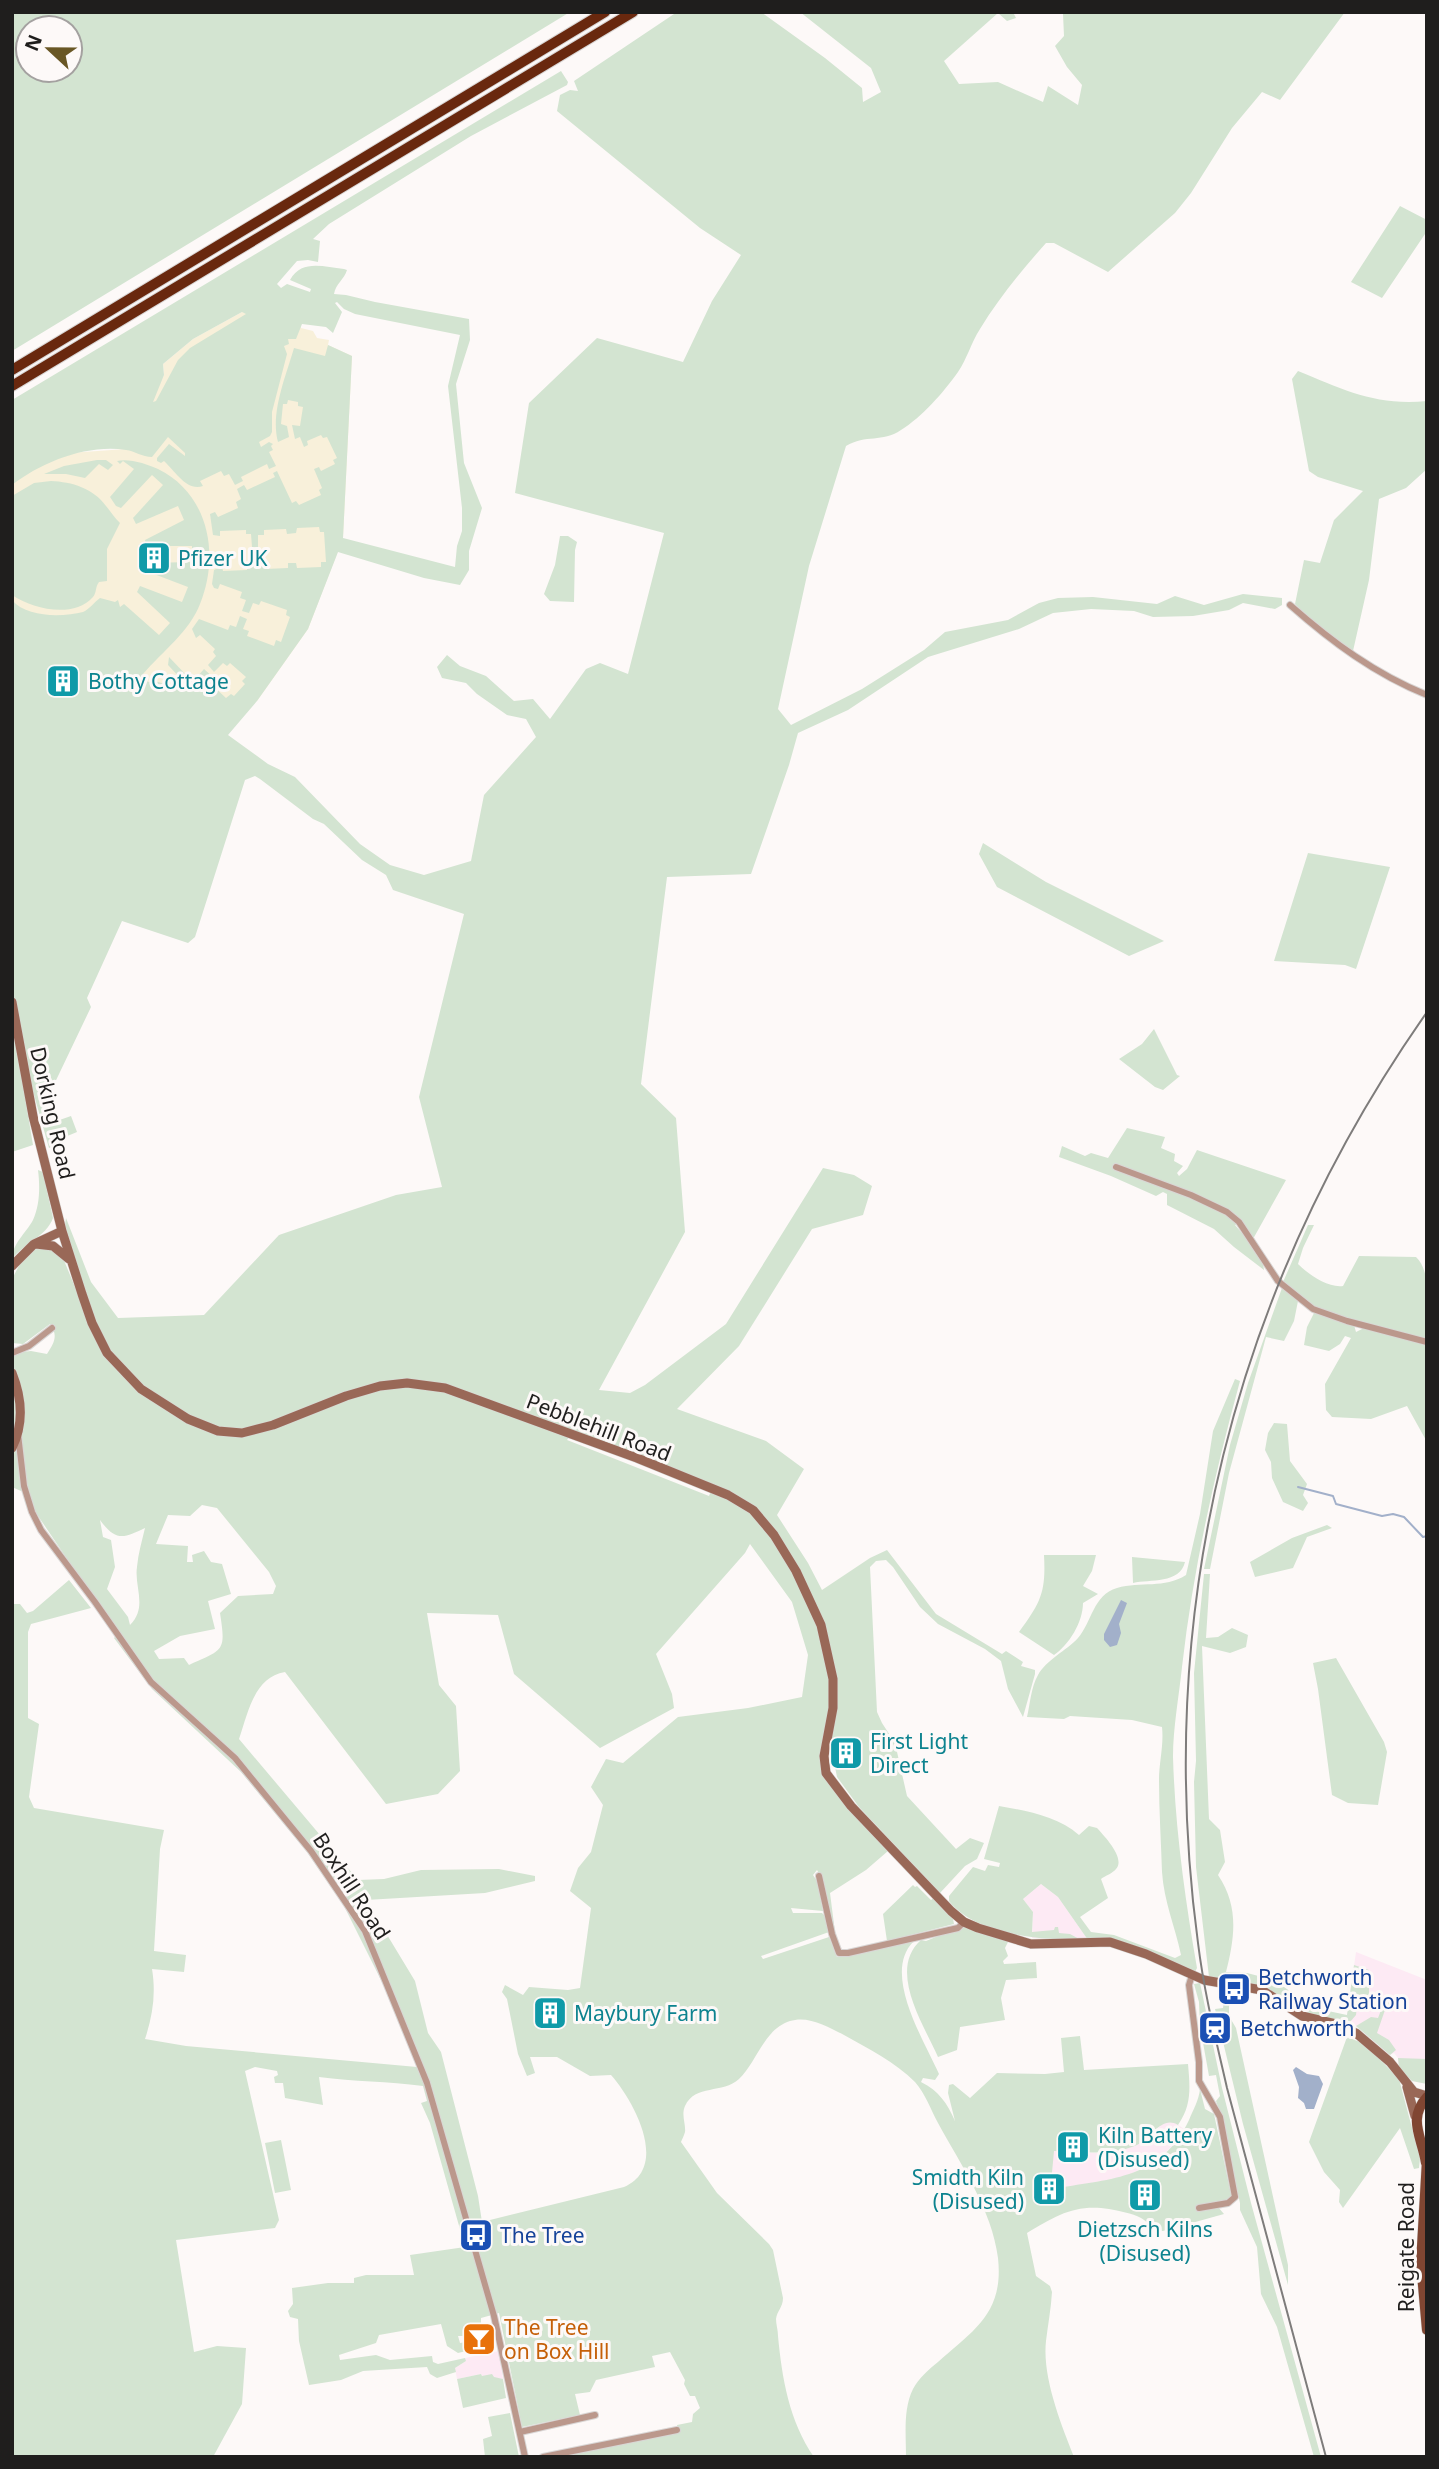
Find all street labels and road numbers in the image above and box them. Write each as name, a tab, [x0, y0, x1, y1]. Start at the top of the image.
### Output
street label: Dorking Road	[24, 1044, 82, 1182]
street label: Pebblehill Road	[523, 1387, 675, 1467]
street label: Boxhill Road	[307, 1827, 397, 1945]
street label: Reigate Road	[1392, 2182, 1420, 2312]

